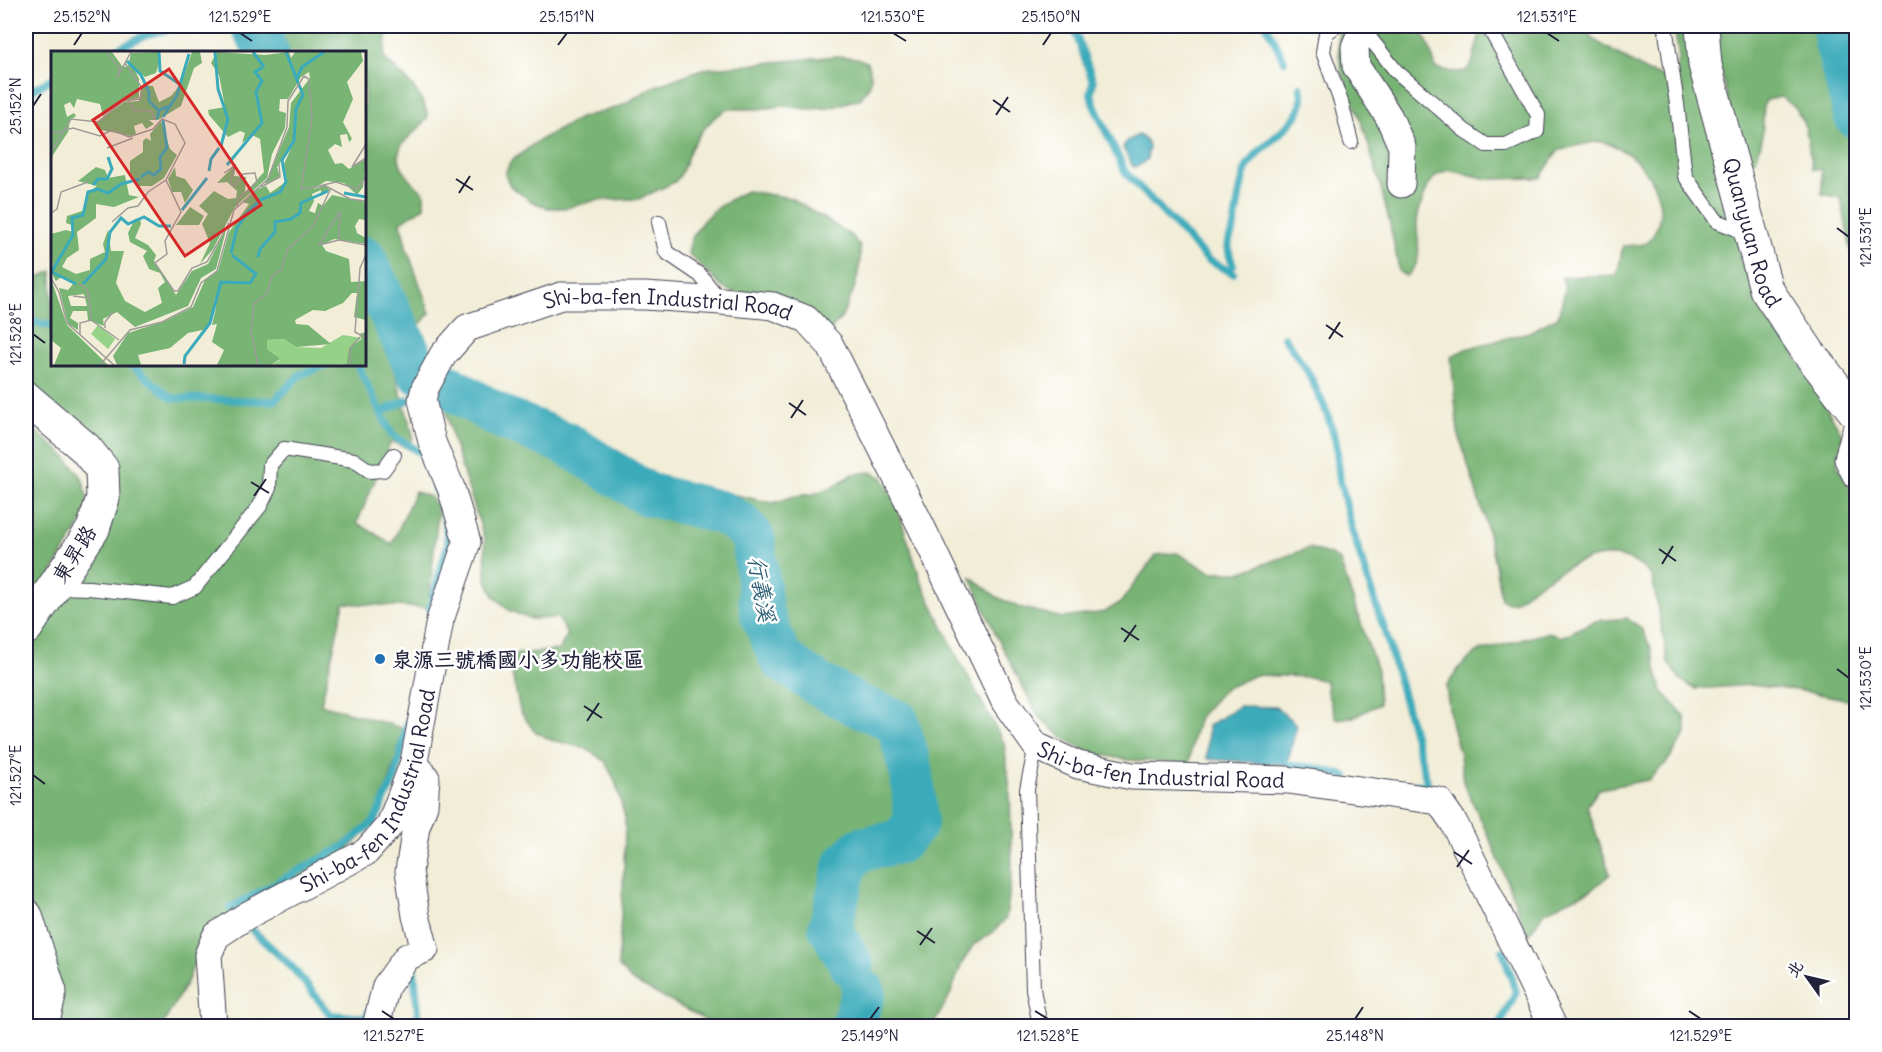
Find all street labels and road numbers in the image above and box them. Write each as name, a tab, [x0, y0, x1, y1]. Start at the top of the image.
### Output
street label: Quanyuan Road	[1717, 155, 1788, 312]
street label: Shi-ba-fen Industrial Road	[539, 281, 797, 326]
street label: 東昇路	[46, 520, 102, 588]
street label: Shi-ba-fen Industrial Road	[295, 687, 441, 898]
street label: Shi-ba-fen Industrial Road	[1033, 735, 1285, 793]

